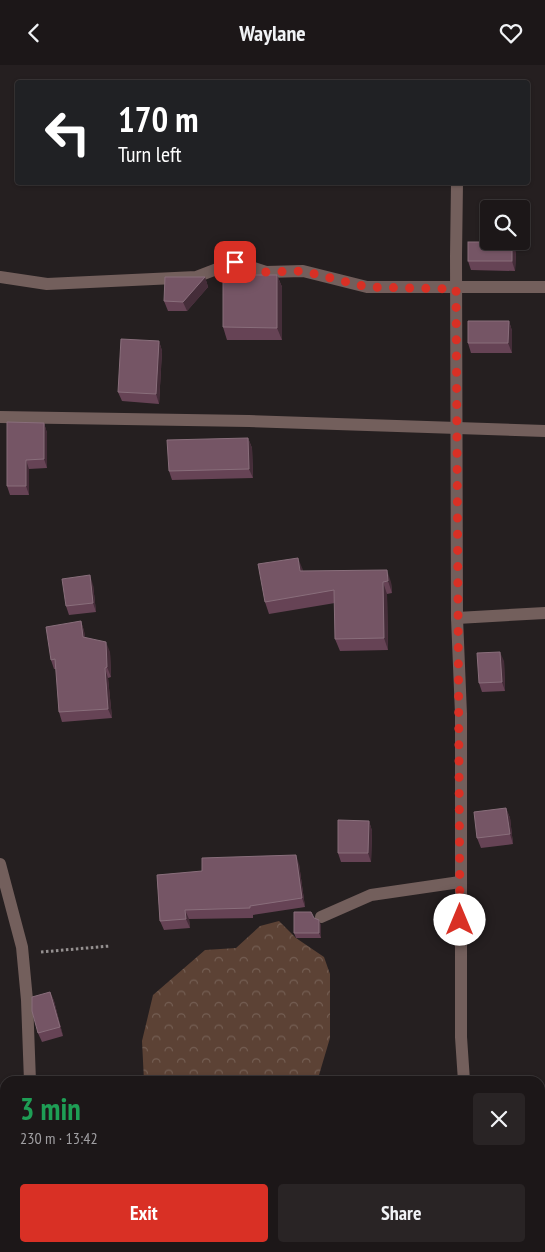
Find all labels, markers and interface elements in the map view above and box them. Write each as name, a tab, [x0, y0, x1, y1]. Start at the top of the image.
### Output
icon: back	[20, 19, 48, 47]
text: Waylane	[239, 19, 306, 47]
icon: heart	[497, 19, 525, 47]
text: 170 m	[118, 96, 199, 142]
icon: left	[35, 100, 100, 165]
text: Turn left	[118, 140, 182, 168]
map controls	[480, 200, 530, 250]
button: search	[480, 200, 530, 250]
pin	[214, 241, 256, 283]
icon: arrive	[221, 248, 249, 276]
position arrow	[433, 893, 485, 945]
text: 3 min	[20, 1089, 81, 1128]
button: close	[473, 1093, 525, 1145]
text: 230 m · 13:42	[20, 1128, 98, 1148]
button: Exit	[20, 1184, 268, 1242]
button: Share	[278, 1184, 525, 1242]

